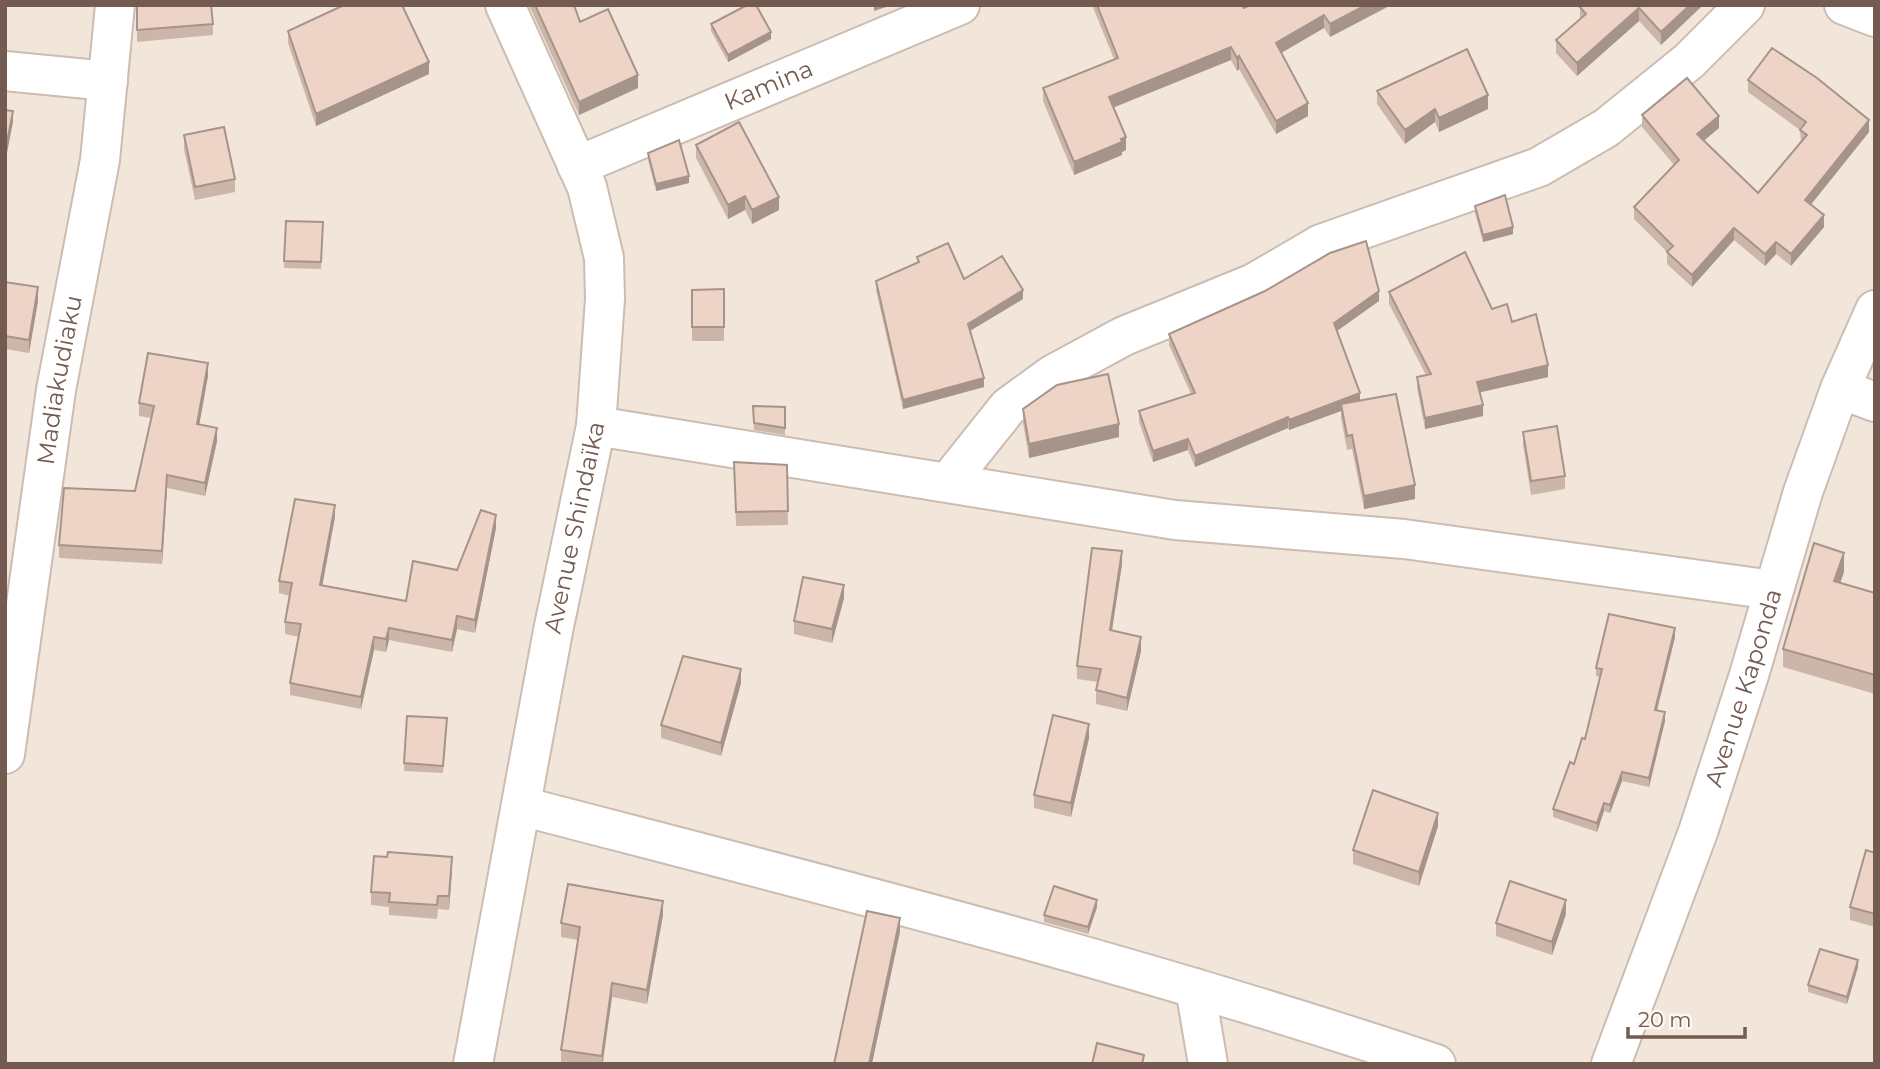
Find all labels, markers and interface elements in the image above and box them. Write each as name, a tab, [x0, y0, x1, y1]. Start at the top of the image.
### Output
street label: Kamina	[720, 54, 817, 116]
street label: Madiakudiaku	[31, 293, 88, 467]
street label: Avenue Shindaïka	[538, 419, 611, 636]
street label: Avenue Kaponda	[1699, 585, 1788, 790]
scale bar	[1628, 996, 1745, 1040]
text: 20 m	[1638, 1007, 1692, 1032]

